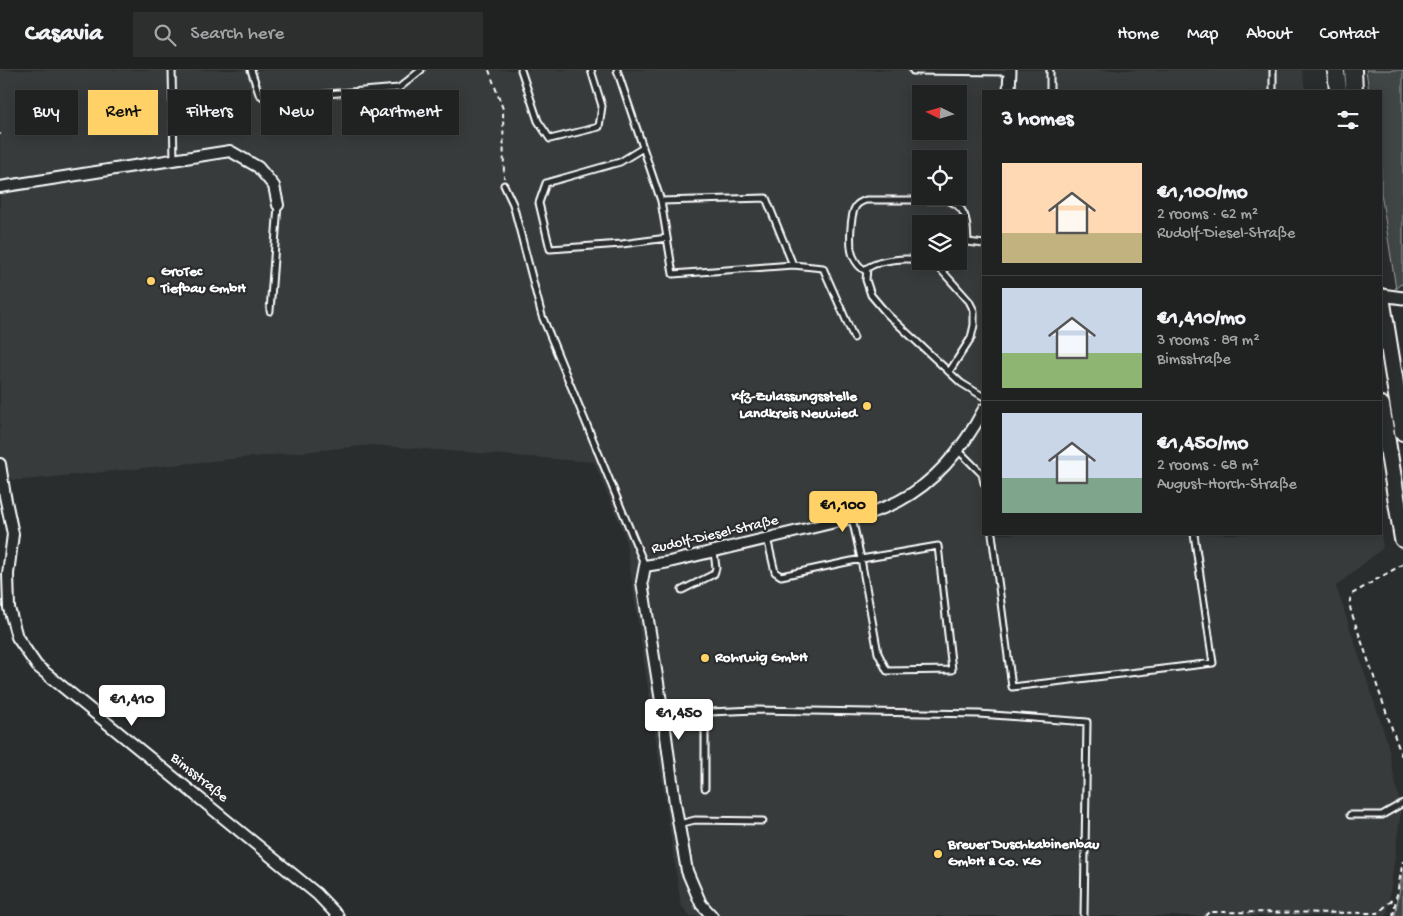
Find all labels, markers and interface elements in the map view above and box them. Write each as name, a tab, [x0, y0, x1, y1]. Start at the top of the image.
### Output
search box	[133, 12, 483, 57]
text: Casavia	[25, 20, 103, 49]
icon: search	[151, 21, 179, 49]
text: Search here	[191, 23, 284, 46]
text: Home	[1117, 24, 1159, 45]
text: Map	[1187, 24, 1218, 45]
text: About	[1246, 24, 1292, 45]
text: Contact	[1320, 24, 1378, 45]
north arrow	[912, 85, 968, 140]
map controls	[912, 85, 967, 270]
chip: Buy	[15, 90, 78, 135]
chip: Rent	[88, 90, 158, 135]
chip: Filters	[168, 90, 251, 135]
chip: New	[261, 90, 332, 135]
chip: Apartment	[342, 90, 459, 135]
icon: filters	[1334, 106, 1362, 134]
text: 3 homes	[1002, 108, 1074, 133]
button: locate	[912, 150, 967, 205]
text: €1,100/mo	[1157, 181, 1248, 206]
icon: home	[1042, 183, 1102, 243]
text: 2 rooms · 62 m²	[1157, 206, 1258, 225]
button: layers	[912, 215, 967, 270]
text: Rudolf-Diesel-Straße	[1157, 225, 1295, 244]
place label: GroTec Tiefbau GmbH	[160, 263, 246, 298]
marker: GroTec Tiefbau GmbH	[145, 275, 157, 287]
text: €1,410/mo	[1157, 307, 1246, 332]
icon: home	[1042, 308, 1102, 368]
text: 3 rooms · 89 m²	[1157, 332, 1259, 351]
text: Bimsstraße	[1157, 351, 1231, 370]
place label: Kfz-Zulassungsstelle Landkreis Neuwied	[730, 388, 859, 423]
marker: Kfz-Zulassungsstelle Landkreis Neuwied	[861, 400, 873, 412]
text: €1,450/mo	[1157, 432, 1248, 457]
icon: home	[1042, 433, 1102, 493]
text: 2 rooms · 68 m²	[1157, 457, 1259, 476]
text: August-Horch-Straße	[1157, 476, 1297, 495]
pin: €1,100	[802, 490, 884, 533]
text: €1,100	[820, 497, 866, 516]
street label: Rudolf-Diesel-Straße	[650, 512, 780, 558]
place label: Rohrwig GmbH	[714, 649, 808, 667]
marker: Rohrwig GmbH	[699, 652, 711, 664]
pin: €1,410	[91, 684, 173, 727]
text: €1,410	[110, 691, 154, 710]
pin: €1,450	[638, 698, 720, 741]
text: €1,450	[656, 705, 702, 724]
street label: Bimsstraße	[166, 749, 232, 807]
place label: Breuer Duschkabinenbau GmbH & Co. KG	[947, 836, 1100, 871]
marker: Breuer Duschkabinenbau GmbH & Co. KG	[932, 848, 944, 860]

